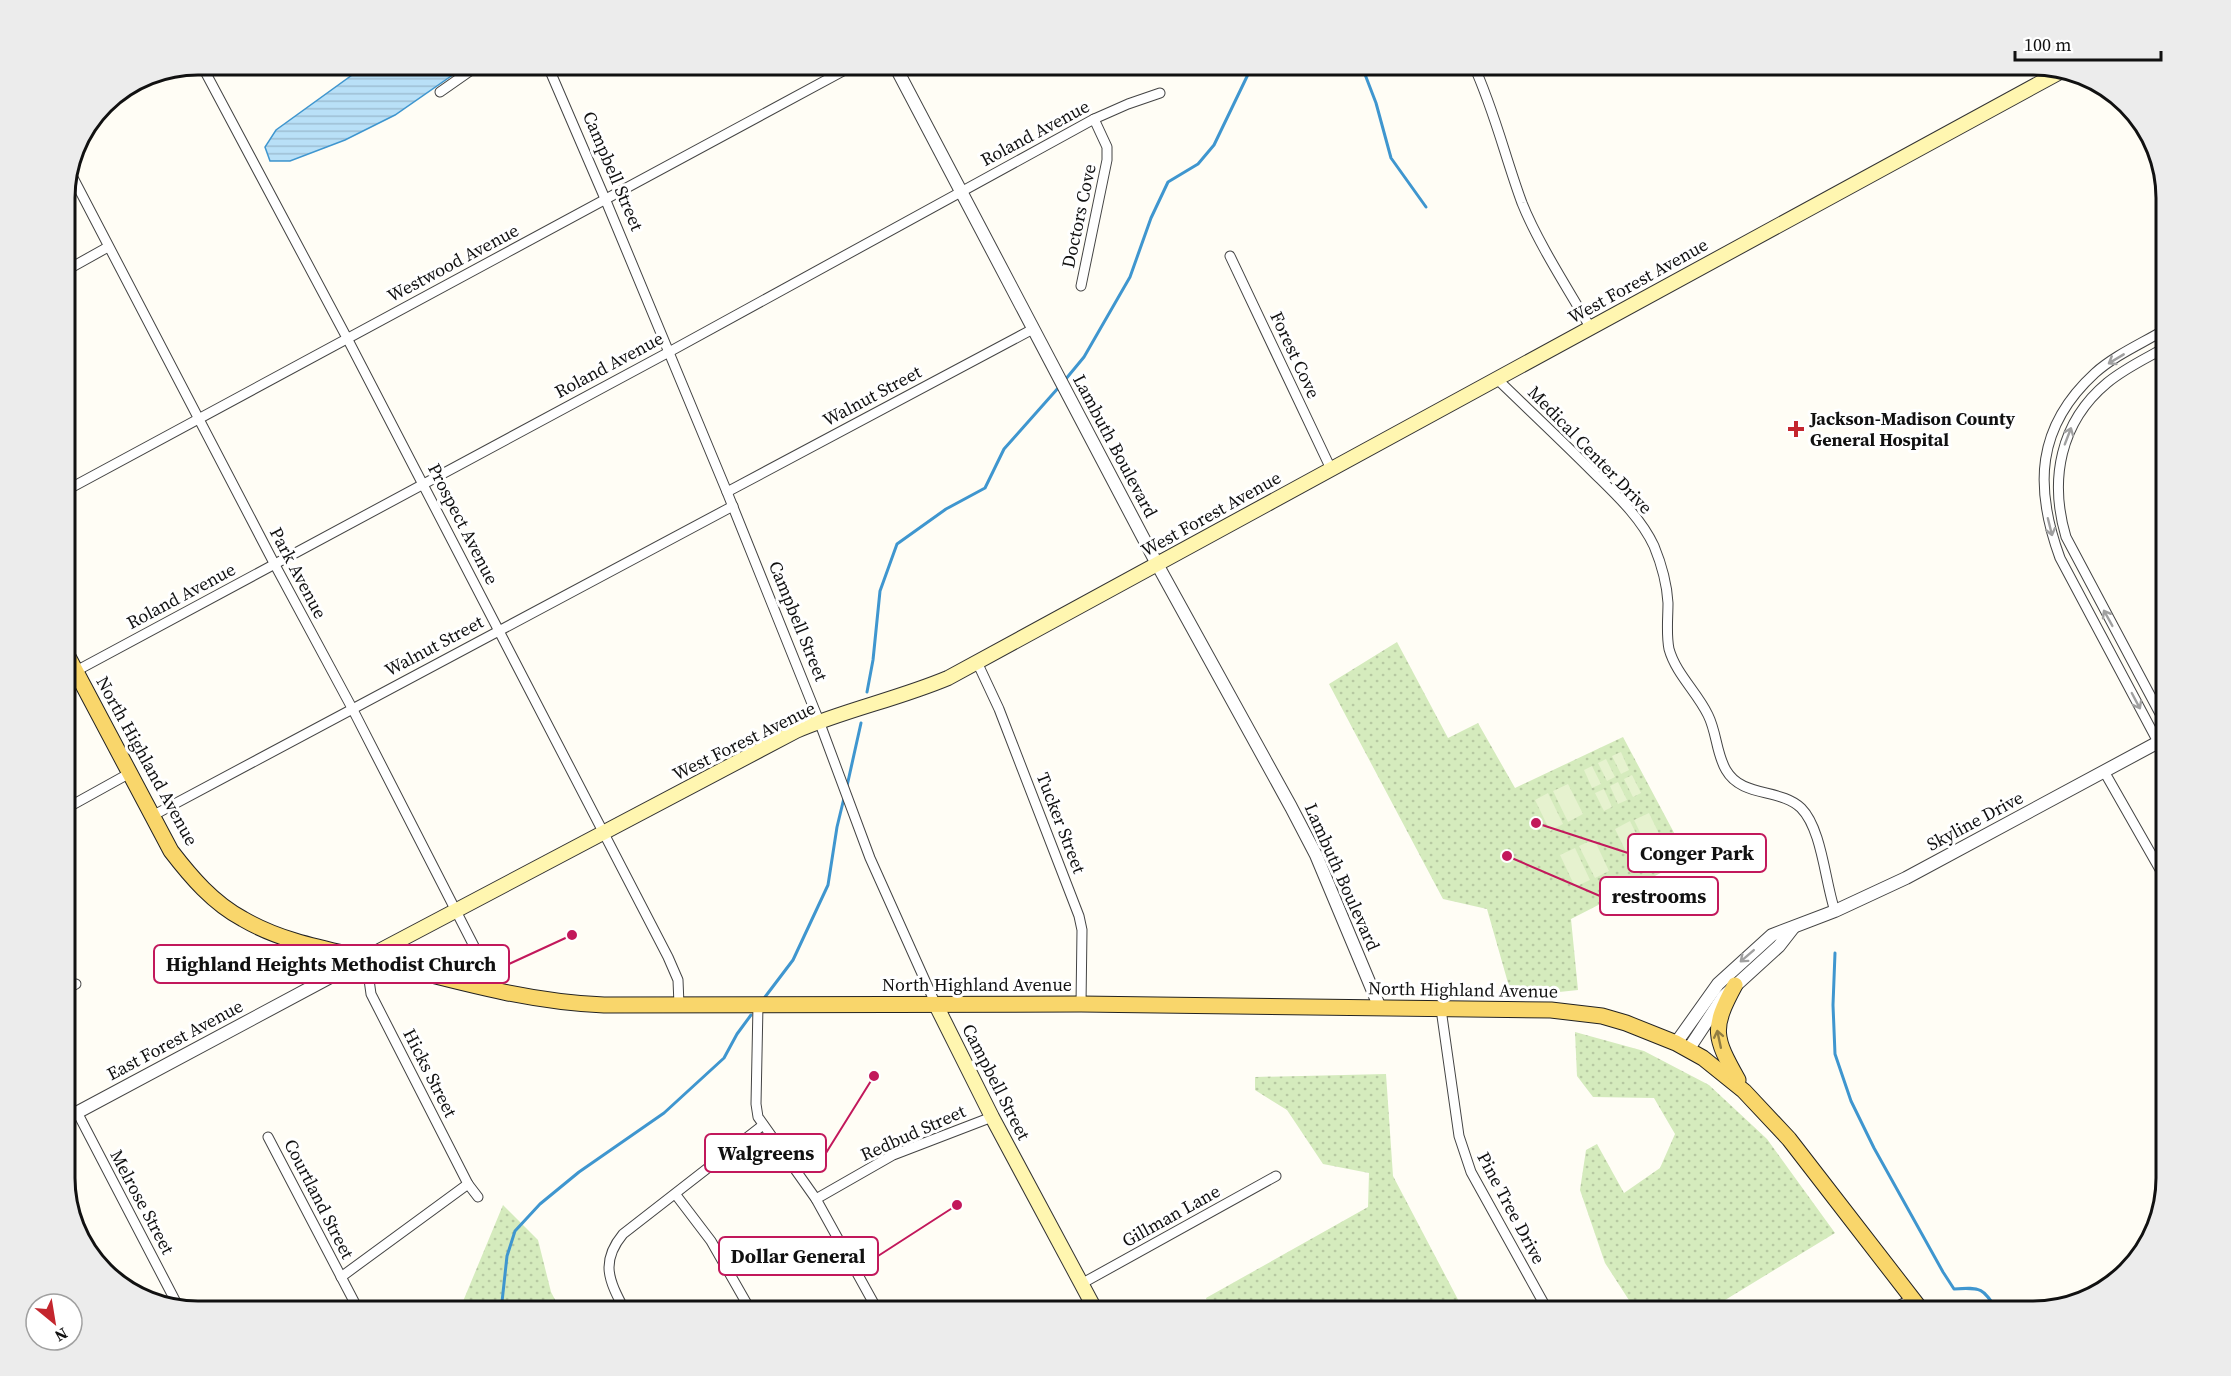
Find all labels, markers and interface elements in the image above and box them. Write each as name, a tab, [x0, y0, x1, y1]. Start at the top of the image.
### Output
scale bar	[2015, 24, 2160, 62]
text: 100 m	[2024, 32, 2071, 57]
street label: Roland Avenue	[976, 93, 1094, 172]
street label: Campbell Street	[577, 107, 650, 235]
street label: Doctors Cove	[1055, 162, 1102, 270]
street label: Westwood Avenue	[383, 217, 523, 308]
street label: West Forest Avenue	[1563, 232, 1712, 329]
street label: Forest Cove	[1264, 307, 1326, 402]
street label: Roland Avenue	[550, 325, 668, 404]
one-way arrow	[2108, 353, 2125, 365]
street label: Walnut Street	[818, 359, 926, 432]
street label: Lambuth Boulevard	[1067, 370, 1164, 522]
street label: Medical Center Drive	[1522, 380, 1658, 519]
place label: Jackson-Madison County General Hospital	[1809, 406, 2015, 452]
marker: Jackson-Madison County General Hospital	[1787, 420, 1805, 438]
one-way arrow	[2063, 427, 2074, 446]
street label: Prospect Avenue	[422, 459, 505, 589]
street label: West Forest Avenue	[1136, 465, 1285, 562]
one-way arrow	[2044, 517, 2056, 536]
street label: Park Avenue	[264, 523, 333, 623]
street label: Roland Avenue	[122, 556, 240, 635]
street label: Campbell Street	[763, 557, 834, 685]
street label: Walnut Street	[380, 609, 488, 682]
one-way arrow	[2102, 610, 2114, 627]
street label: North Highland Avenue	[90, 672, 204, 850]
one-way arrow	[2130, 692, 2142, 709]
street label: West Forest Avenue	[668, 695, 819, 786]
street label: Tucker Street	[1031, 769, 1092, 877]
street label: Skyline Drive	[1922, 785, 2027, 857]
street label: Lambuth Boulevard	[1299, 799, 1386, 955]
callout: Conger Park	[1628, 834, 1766, 872]
text: Conger Park	[1640, 839, 1754, 867]
callout: restrooms	[1600, 877, 1718, 915]
text: restrooms	[1612, 882, 1706, 910]
callout: Highland Heights Methodist Church	[154, 945, 509, 983]
one-way arrow	[1740, 949, 1755, 963]
text: Highland Heights Methodist Church	[166, 950, 496, 978]
street label: North Highland Avenue	[882, 972, 1072, 997]
street label: North Highland Avenue	[1368, 975, 1558, 1004]
street label: East Forest Avenue	[102, 993, 247, 1086]
street label: Campbell Street	[956, 1019, 1037, 1144]
street label: Hicks Street	[397, 1024, 464, 1121]
one-way arrow	[1713, 1029, 1725, 1048]
street label: Redbud Street	[856, 1098, 969, 1167]
callout: Walgreens	[705, 1134, 826, 1172]
street label: Courtland Street	[278, 1135, 360, 1263]
text: Walgreens	[718, 1139, 814, 1167]
street label: Melrose Street	[104, 1145, 181, 1259]
street label: Pine Tree Drive	[1471, 1147, 1552, 1268]
street label: Gillman Lane	[1117, 1178, 1224, 1253]
callout: Dollar General	[719, 1237, 878, 1275]
text: Dollar General	[731, 1242, 865, 1270]
north arrow	[24, 1292, 84, 1352]
text: N	[51, 1323, 72, 1348]

